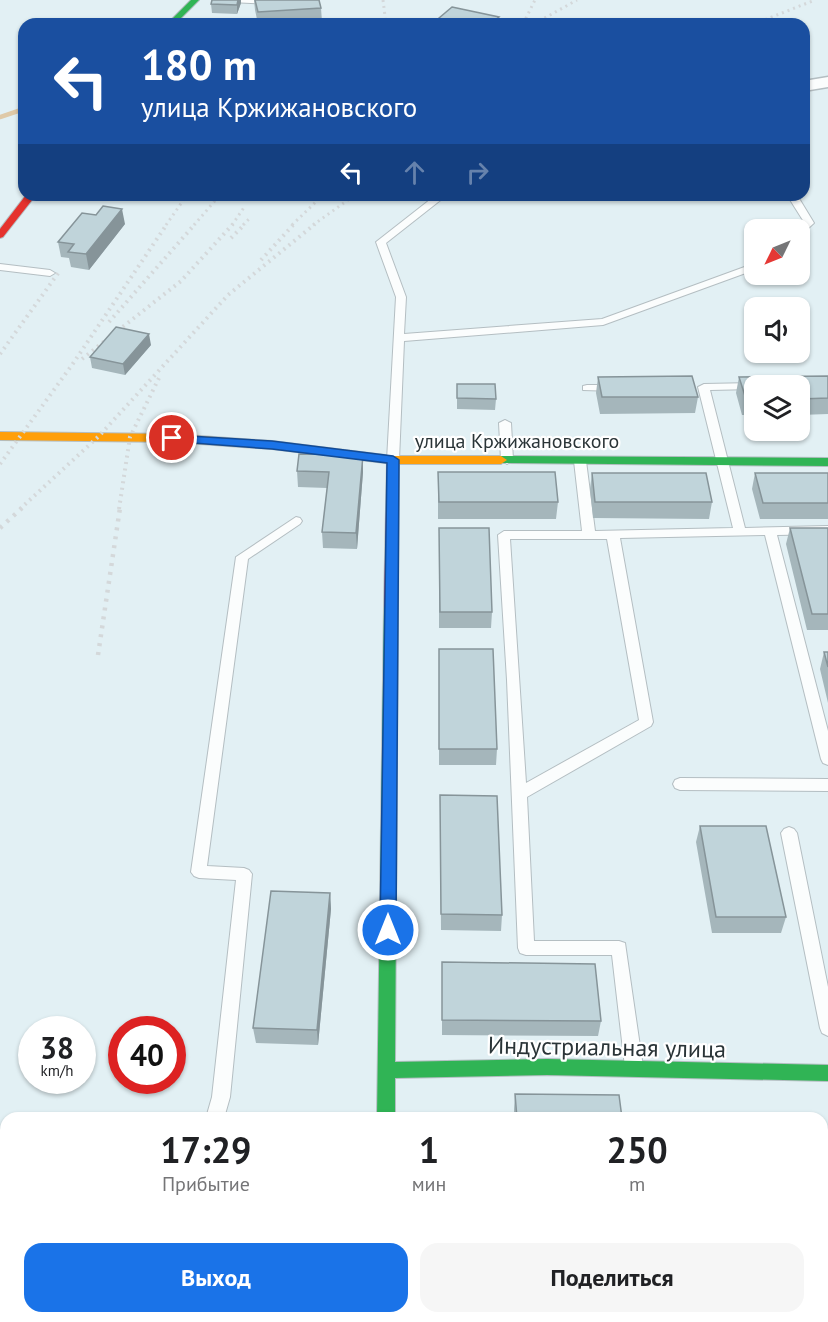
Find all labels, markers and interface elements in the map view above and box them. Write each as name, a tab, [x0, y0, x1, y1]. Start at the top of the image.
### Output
text: 180 m	[141, 37, 257, 92]
icon: left	[42, 42, 120, 120]
text: улица Кржижановского	[141, 90, 417, 124]
icon: left	[335, 156, 368, 189]
icon: ahead	[398, 156, 431, 189]
icon: right	[461, 156, 494, 189]
north arrow	[744, 219, 810, 285]
map controls	[744, 219, 810, 441]
button: sound	[744, 297, 810, 363]
button: layers	[744, 375, 810, 441]
pin	[146, 412, 197, 463]
icon: arrive	[155, 421, 188, 454]
street label: улица Кржижановского	[415, 428, 619, 454]
position arrow	[356, 898, 420, 962]
speed limit sign: 40	[108, 1016, 186, 1094]
text: 38	[40, 1028, 74, 1067]
street label: Индустриальная улица	[488, 1029, 726, 1065]
text: km/h	[41, 1061, 73, 1080]
text: 17:29	[160, 1126, 252, 1173]
text: 1	[419, 1126, 439, 1173]
text: 250	[607, 1126, 668, 1173]
text: Прибытие	[162, 1171, 250, 1197]
text: мин	[412, 1171, 446, 1197]
text: m	[629, 1171, 645, 1197]
button: Выход	[24, 1243, 408, 1312]
button: Поделиться	[420, 1243, 804, 1312]

